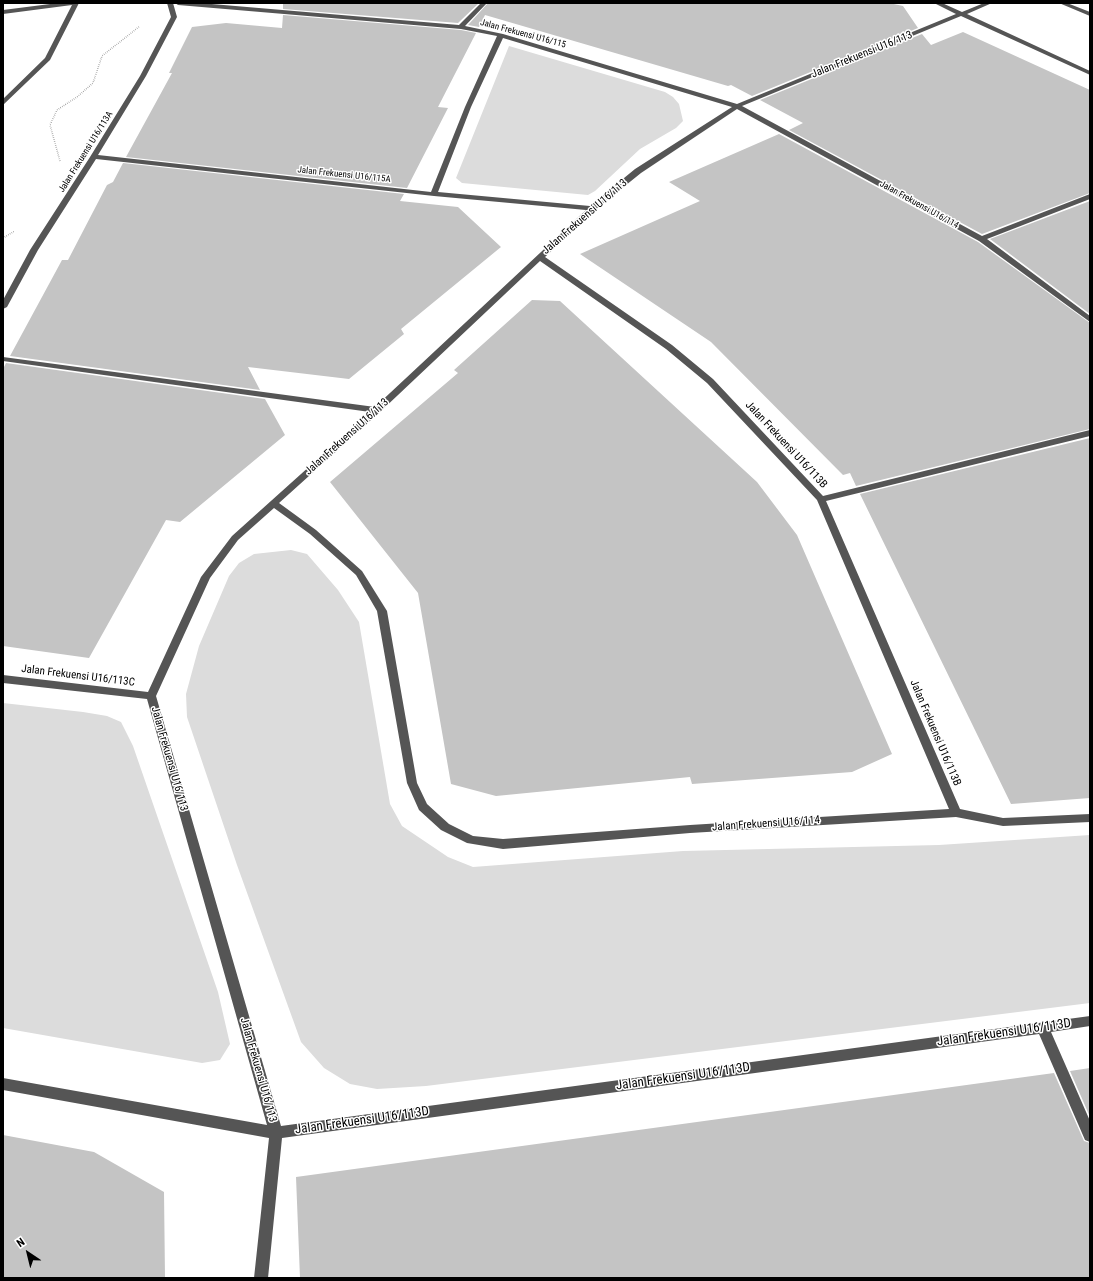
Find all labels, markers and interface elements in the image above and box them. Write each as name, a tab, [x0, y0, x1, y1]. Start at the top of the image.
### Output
street label: Jalan Frekuensi U16/115	[479, 17, 567, 51]
street label: Jalan Frekuensi U16/113	[809, 29, 915, 81]
street label: Jalan Frekuensi U16/113A	[57, 109, 115, 195]
street label: Jalan Frekuensi U16/115A	[297, 165, 391, 185]
street label: Jalan Frekuensi U16/113	[540, 177, 630, 257]
street label: Jalan Frekuensi U16/114	[878, 179, 960, 231]
street label: Jalan Frekuensi U16/113	[302, 396, 392, 478]
street label: Jalan Frekuensi U16/113B	[742, 399, 830, 491]
street label: Jalan Frekuensi U16/113C	[20, 662, 136, 690]
street label: Jalan Frekuensi U16/113B	[907, 678, 963, 788]
street label: Jalan Frekuensi U16/113	[148, 705, 190, 813]
street label: Jalan Frekuensi U16/114	[712, 814, 820, 834]
street label: Jalan Frekuensi U16/113	[237, 1016, 279, 1124]
street label: Jalan Frekuensi U16/113D	[936, 1016, 1072, 1050]
street label: Jalan Frekuensi U16/113D	[615, 1060, 751, 1094]
street label: Jalan Frekuensi U16/113D	[294, 1104, 430, 1138]
north arrow	[8, 1233, 48, 1273]
text: N	[14, 1236, 27, 1250]

